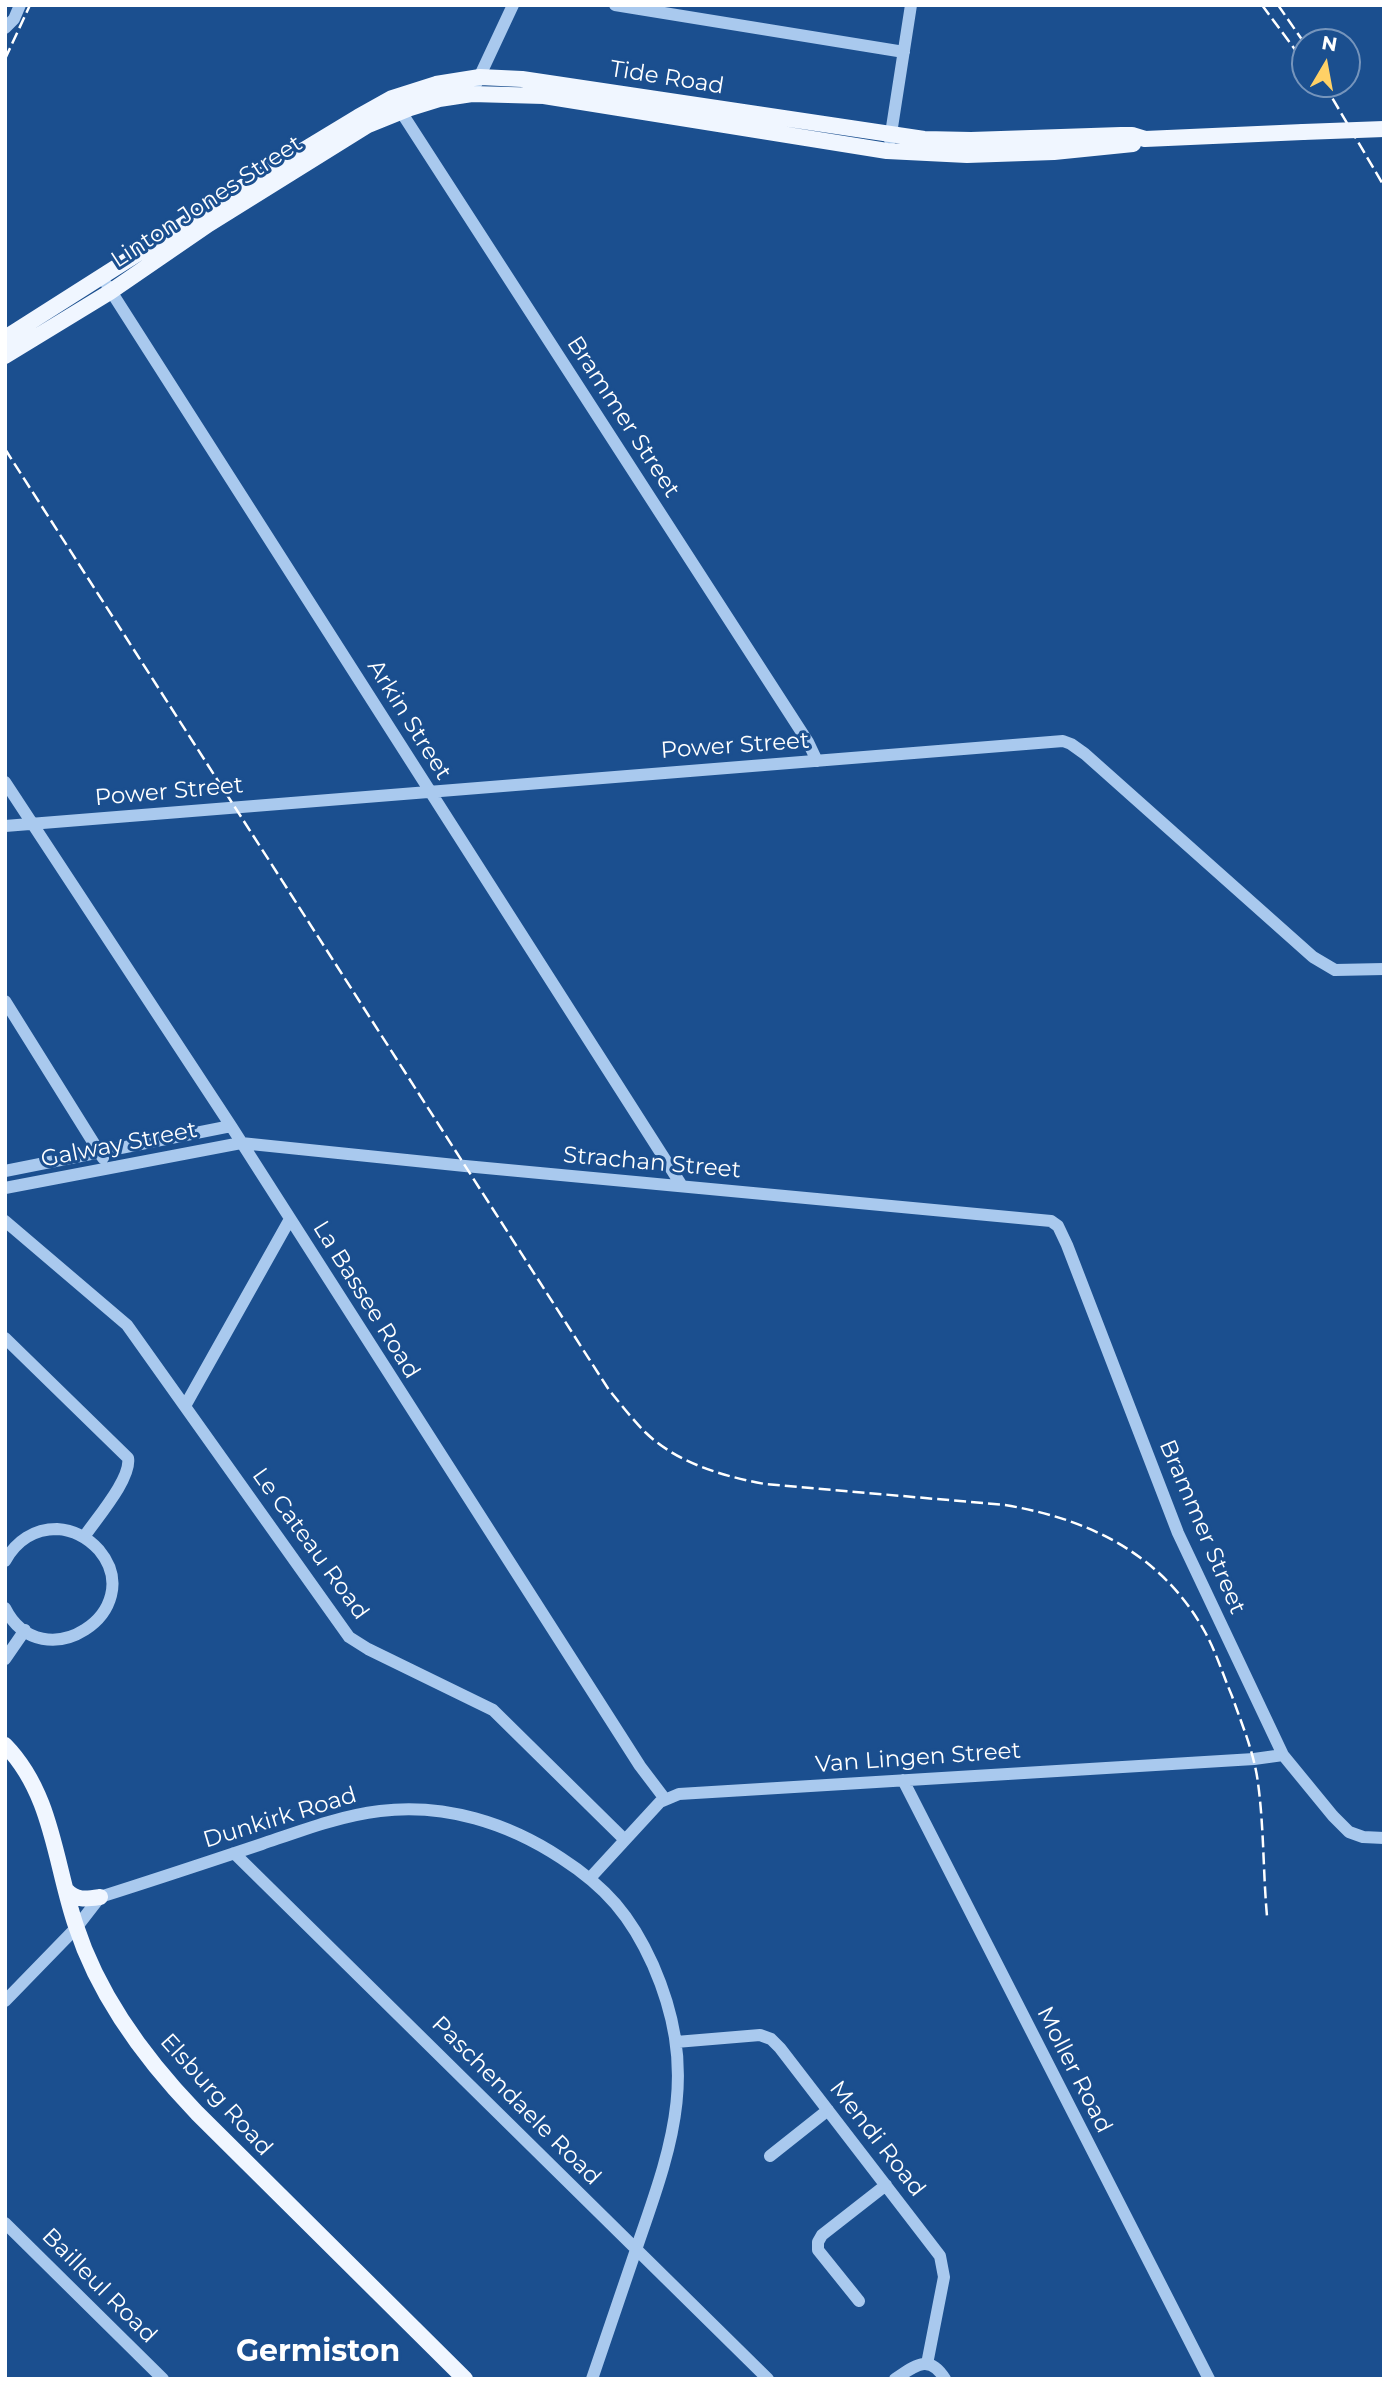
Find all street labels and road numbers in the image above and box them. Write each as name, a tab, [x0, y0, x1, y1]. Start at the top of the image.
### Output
street label: Tide Road	[608, 55, 726, 101]
street label: Linton Jones Street	[106, 130, 308, 274]
street label: Brammer Street	[561, 331, 685, 503]
street label: Arkin Street	[361, 655, 457, 785]
street label: Power Street	[660, 727, 810, 765]
street label: Power Street	[94, 772, 244, 812]
street label: Galway Street	[39, 1116, 199, 1174]
street label: Strachan Street	[562, 1141, 742, 1185]
street label: La Bassee Road	[306, 1216, 426, 1384]
street label: Brammer Street	[1153, 1436, 1251, 1618]
street label: Le Cateau Road	[246, 1463, 374, 1625]
street label: Van Lingen Street	[814, 1737, 1022, 1779]
street label: Dunkirk Road	[200, 1782, 360, 1854]
street label: Moller Road	[1030, 2002, 1118, 2138]
street label: Paschendaele Road	[426, 2011, 606, 2191]
street label: Elsburg Road	[154, 2028, 278, 2162]
street label: Mendi Road	[823, 2076, 931, 2202]
street label: Bailleul Road	[36, 2223, 162, 2349]

